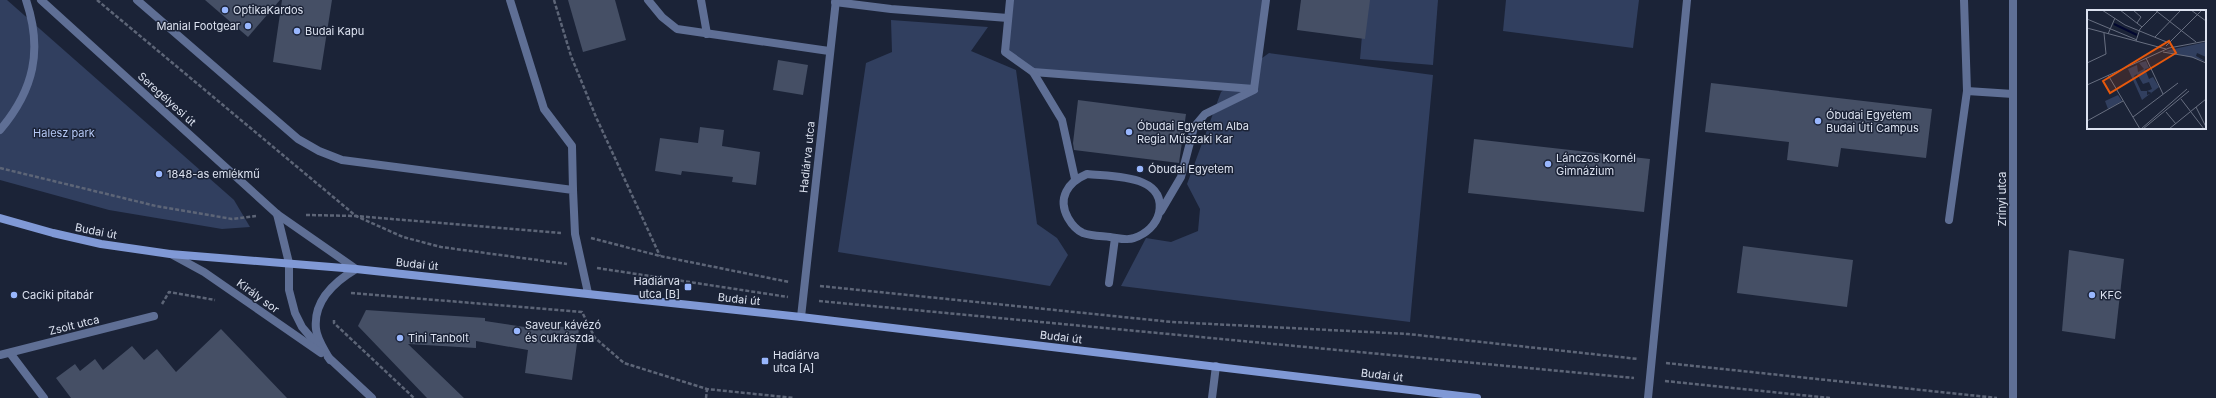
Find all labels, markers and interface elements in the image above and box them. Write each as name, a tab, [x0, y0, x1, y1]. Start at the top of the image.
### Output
place label: OptikaKardos	[233, 3, 303, 17]
marker: OptikaKardos	[220, 5, 230, 15]
inset map	[2087, 10, 2206, 129]
place label: Manial Footgear	[156, 19, 240, 33]
marker: Manial Footgear	[243, 21, 253, 31]
place label: Budai Kapu	[305, 24, 364, 38]
marker: Budai Kapu	[292, 26, 302, 36]
street label: Seregélyesi út	[135, 69, 199, 129]
place label: Óbudai Egyetem Budai Úti Campus	[1826, 108, 1919, 135]
marker: Óbudai Egyetem Budai Úti Campus	[1813, 116, 1823, 126]
place label: Óbudai Egyetem Alba Regia Műszaki Kar	[1137, 119, 1249, 146]
street label: Hadiárva utca	[796, 120, 818, 194]
park label: Halesz park	[33, 126, 95, 140]
marker: Óbudai Egyetem Alba Regia Műszaki Kar	[1124, 127, 1134, 137]
place label: Lánczos Kornél Gimnázium	[1556, 151, 1636, 178]
marker: Lánczos Kornél Gimnázium	[1543, 159, 1553, 169]
place label: Óbudai Egyetem	[1148, 162, 1234, 176]
marker: Óbudai Egyetem	[1135, 164, 1145, 174]
place label: 1848-as emlékmű	[167, 167, 260, 181]
marker: 1848-as emlékmű	[154, 169, 164, 179]
street label: Zrínyi utca	[1995, 172, 2009, 226]
street label: Budai út	[74, 220, 119, 242]
street label: Budai út	[395, 255, 439, 273]
place label: Hadiárva utca [B]	[633, 274, 680, 301]
street label: Király sor	[234, 276, 282, 316]
marker: Hadiárva utca [B]	[683, 282, 693, 292]
place label: Caciki pitabár	[22, 288, 93, 302]
place label: KFC	[2100, 288, 2122, 302]
marker: Caciki pitabár	[9, 290, 19, 300]
street label: Budai út	[717, 290, 761, 308]
marker: KFC	[2087, 290, 2097, 300]
street label: Zsolt utca	[47, 312, 101, 338]
place label: Saveur kávézó és cukrászda	[525, 318, 601, 345]
marker: Saveur kávézó és cukrászda	[512, 326, 522, 336]
street label: Budai út	[1039, 327, 1083, 347]
place label: Tini Tanbolt	[408, 331, 469, 345]
marker: Tini Tanbolt	[395, 333, 405, 343]
place label: Hadiárva utca [A]	[773, 348, 820, 375]
marker: Hadiárva utca [A]	[760, 356, 770, 366]
street label: Budai út	[1360, 365, 1404, 385]

